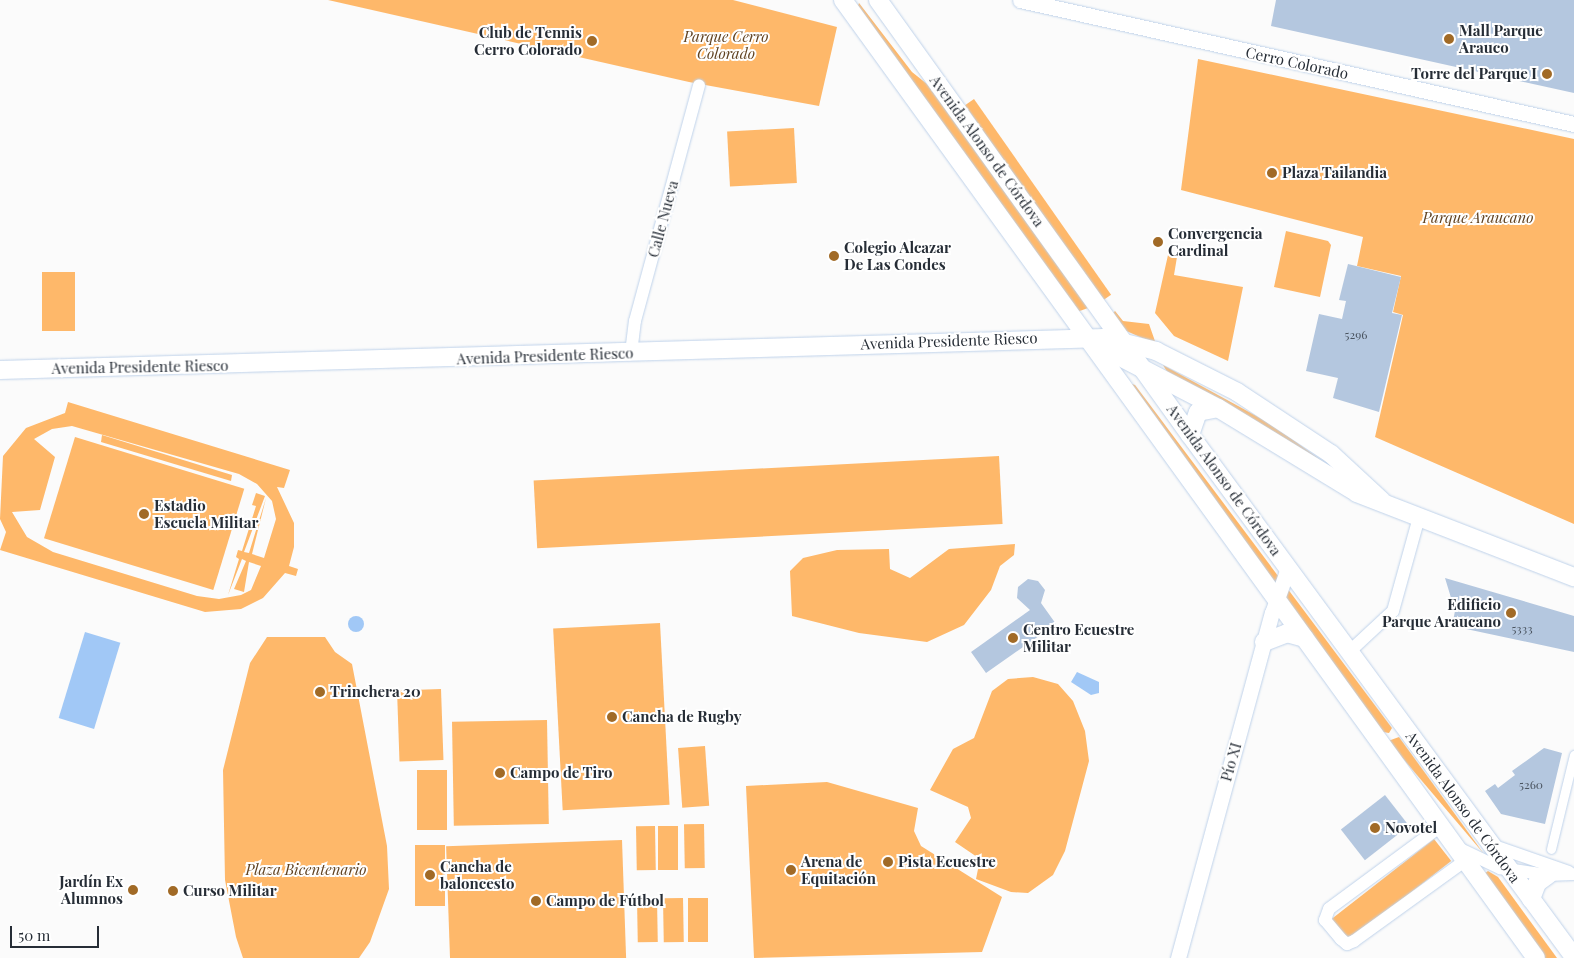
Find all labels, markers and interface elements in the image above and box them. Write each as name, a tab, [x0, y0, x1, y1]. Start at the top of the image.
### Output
place label: Mall Parque Arauco	[1459, 21, 1543, 56]
place label: Club de Tennis Cerro Colorado	[474, 23, 582, 58]
park label: Parque Cerro Colorado	[683, 27, 769, 62]
marker: Mall Parque Arauco	[1443, 33, 1455, 45]
marker: Club de Tennis Cerro Colorado	[586, 35, 598, 47]
street label: Cerro Colorado	[1244, 43, 1350, 83]
place label: Torre del Parque I	[1411, 65, 1537, 83]
marker: Torre del Parque I	[1541, 68, 1553, 80]
street label: Avenida Alonso de Córdova	[926, 72, 1048, 230]
place label: Plaza Tailandia	[1282, 164, 1388, 182]
marker: Plaza Tailandia	[1266, 167, 1278, 179]
street label: Calle Nueva	[644, 179, 682, 259]
park label: Parque Araucano	[1422, 209, 1534, 227]
place label: Convergencia Cardinal	[1168, 224, 1263, 259]
marker: Convergencia Cardinal	[1152, 236, 1164, 248]
place label: Colegio Alcazar De Las Condes	[844, 238, 952, 273]
marker: Colegio Alcazar De Las Condes	[828, 250, 840, 262]
house number: 5296	[1344, 328, 1368, 342]
street label: Avenida Presidente Riesco	[860, 329, 1038, 353]
street label: Avenida Presidente Riesco	[456, 344, 634, 368]
street label: Avenida Presidente Riesco	[51, 356, 229, 378]
street label: Avenida Alonso de Córdova	[1163, 401, 1285, 559]
place label: Estadio Escuela Militar	[154, 496, 259, 531]
marker: Estadio Escuela Militar	[138, 508, 150, 520]
place label: Edificio Parque Araucano	[1381, 595, 1501, 630]
marker: Edificio Parque Araucano	[1505, 607, 1517, 619]
place label: Centro Ecuestre Militar	[1023, 620, 1134, 655]
house number: 5333	[1511, 622, 1533, 636]
marker: Centro Ecuestre Militar	[1007, 632, 1019, 644]
place label: Trinchera 20	[330, 683, 421, 701]
marker: Trinchera 20	[314, 686, 326, 698]
place label: Cancha de Rugby	[622, 708, 742, 726]
marker: Cancha de Rugby	[606, 711, 618, 723]
street label: Avenida Alonso de Córdova	[1402, 728, 1524, 886]
street label: Pío XI	[1217, 740, 1245, 784]
place label: Campo de Tiro	[510, 764, 613, 782]
marker: Campo de Tiro	[494, 767, 506, 779]
house number: 5260	[1519, 778, 1543, 792]
place label: Novotel	[1385, 819, 1437, 837]
marker: Novotel	[1369, 822, 1381, 834]
place label: Arena de Equitación	[801, 852, 876, 887]
place label: Pista Ecuestre	[898, 853, 996, 871]
marker: Pista Ecuestre	[882, 856, 894, 868]
place label: Cancha de baloncesto	[440, 857, 514, 892]
park label: Plaza Bicentenario	[245, 861, 367, 879]
marker: Arena de Equitación	[785, 864, 797, 876]
marker: Cancha de baloncesto	[424, 869, 436, 881]
place label: Jardín Ex Alumnos	[59, 872, 123, 907]
place label: Curso Militar	[183, 882, 277, 900]
marker: Jardín Ex Alumnos	[127, 884, 139, 896]
marker: Curso Militar	[167, 885, 179, 897]
place label: Campo de Fútbol	[546, 892, 664, 910]
marker: Campo de Fútbol	[530, 895, 542, 907]
scale bar	[12, 916, 101, 948]
text: 50 m	[18, 925, 50, 945]

